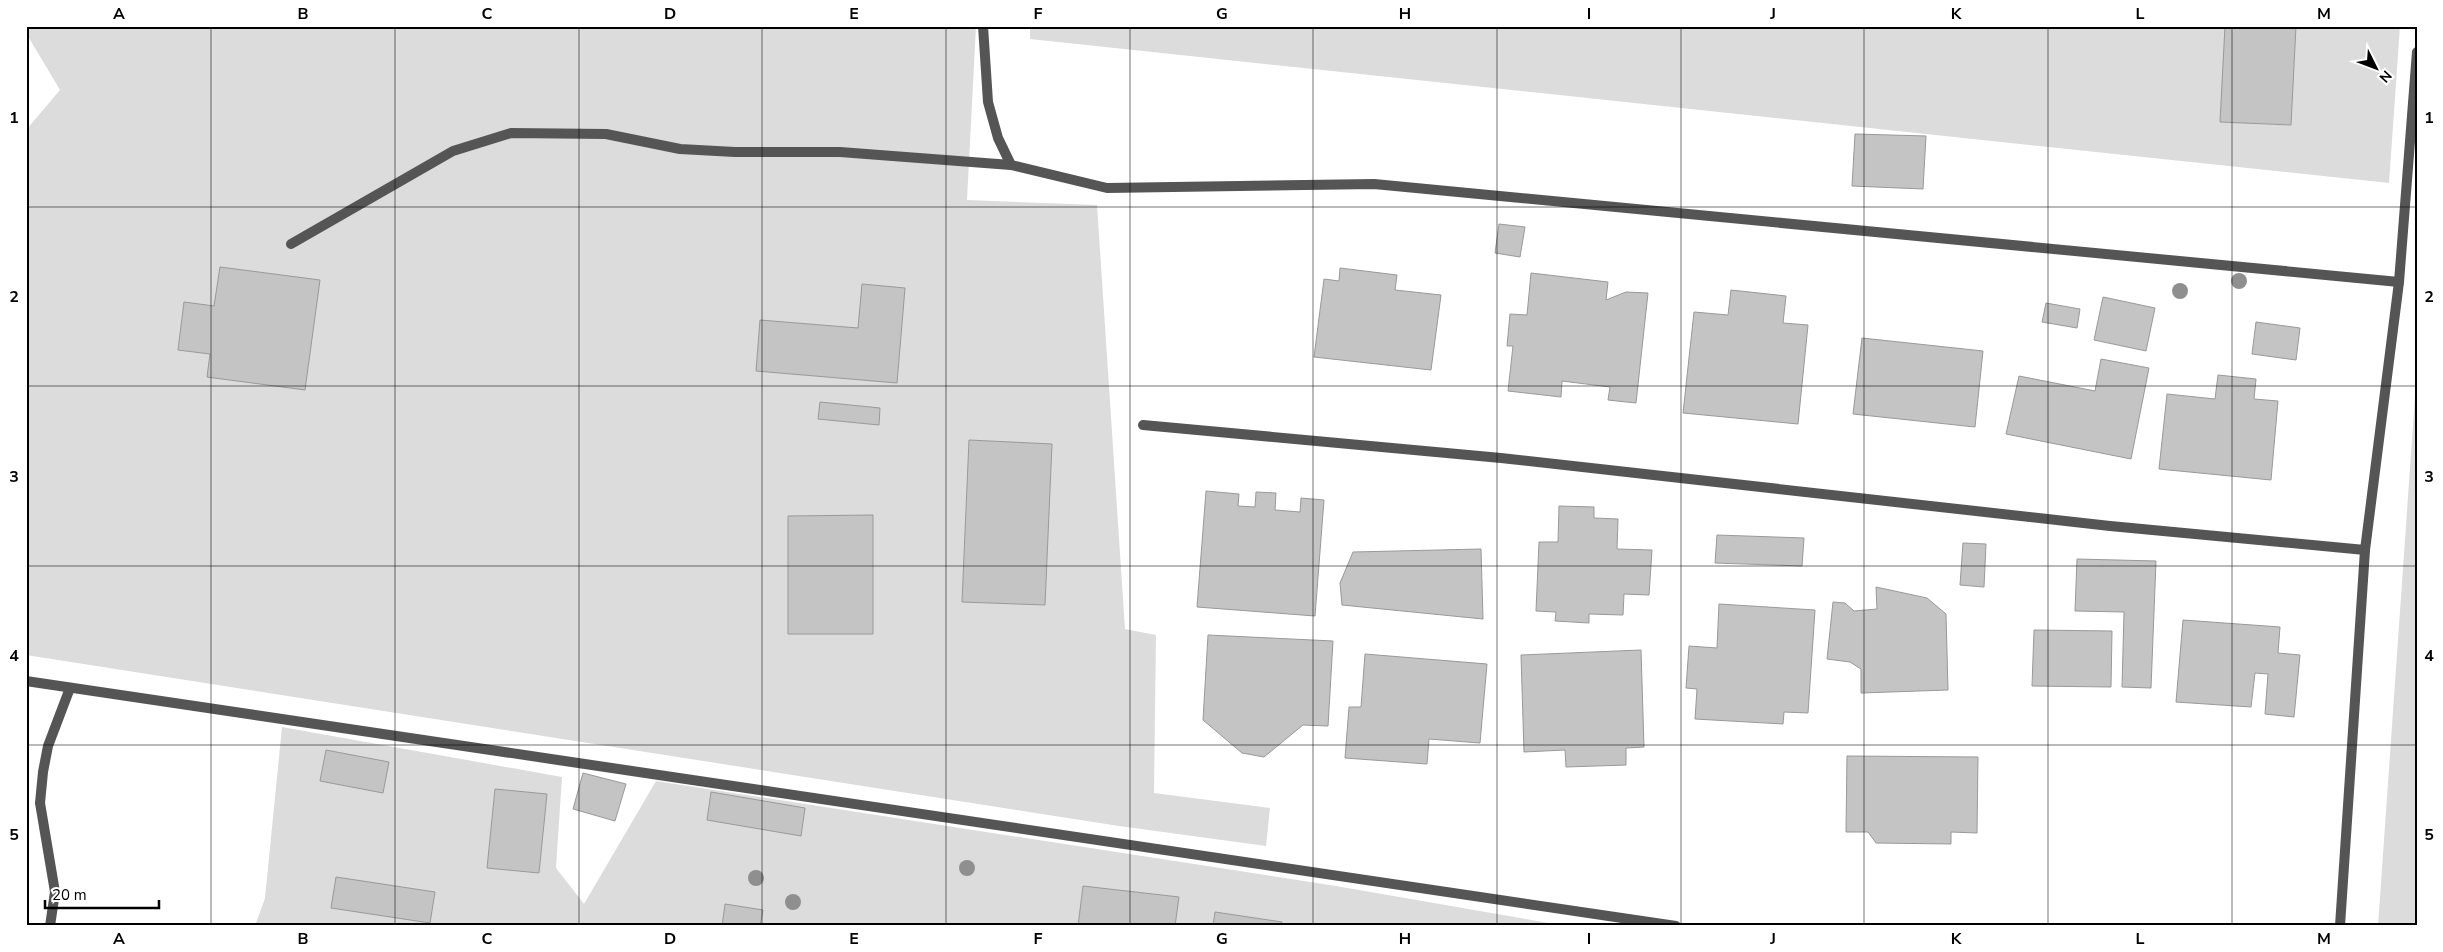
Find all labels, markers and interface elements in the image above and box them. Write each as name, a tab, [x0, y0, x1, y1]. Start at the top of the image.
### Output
text: A	[113, 3, 125, 25]
text: B	[297, 3, 309, 25]
text: C	[482, 3, 493, 25]
text: D	[664, 3, 676, 25]
text: E	[849, 3, 859, 25]
text: F	[1034, 3, 1043, 25]
text: G	[1216, 3, 1228, 25]
text: H	[1399, 3, 1411, 25]
text: I	[1587, 3, 1591, 25]
text: J	[1769, 3, 1776, 25]
text: K	[1951, 3, 1963, 25]
text: L	[2136, 3, 2145, 25]
text: M	[2317, 3, 2331, 25]
north arrow	[2350, 42, 2400, 92]
text: N	[2375, 66, 2396, 87]
text: 1	[9, 107, 19, 129]
text: 1	[2424, 107, 2434, 129]
text: 2	[9, 286, 19, 308]
text: 2	[2424, 286, 2434, 308]
text: 3	[9, 466, 19, 488]
text: 3	[2424, 466, 2434, 488]
text: 4	[9, 645, 19, 667]
text: 4	[2424, 645, 2434, 667]
text: 5	[9, 824, 19, 846]
text: 5	[2424, 824, 2434, 846]
scale bar	[45, 877, 159, 909]
text: 20 m	[52, 885, 87, 905]
text: A	[113, 928, 125, 950]
text: B	[297, 928, 309, 950]
text: C	[482, 928, 493, 950]
text: D	[664, 928, 676, 950]
text: E	[849, 928, 859, 950]
text: F	[1034, 928, 1043, 950]
text: G	[1216, 928, 1228, 950]
text: H	[1399, 928, 1411, 950]
text: I	[1587, 928, 1591, 950]
text: J	[1769, 928, 1776, 950]
text: K	[1951, 928, 1963, 950]
text: L	[2136, 928, 2145, 950]
text: M	[2317, 928, 2331, 950]

